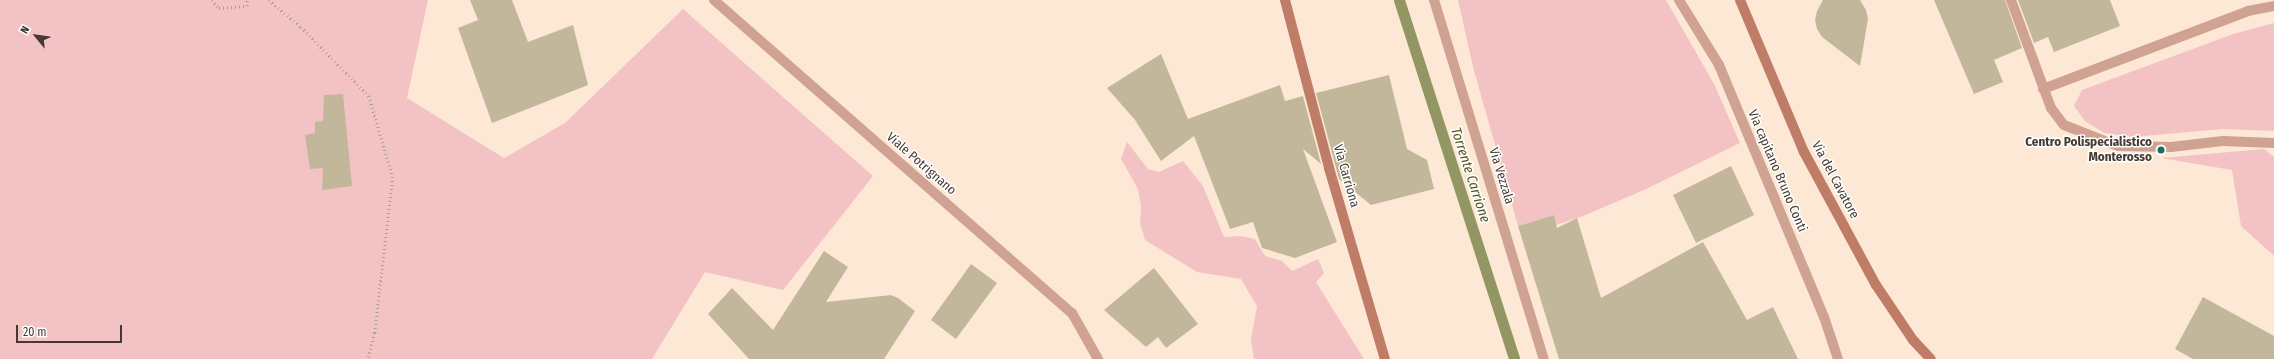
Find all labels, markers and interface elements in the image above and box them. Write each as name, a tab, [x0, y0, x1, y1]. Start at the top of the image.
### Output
north arrow	[16, 16, 56, 56]
text: N	[18, 24, 32, 36]
street label: Via capitano Bruno Conti	[1744, 108, 1810, 234]
water label: Torrente Carrione	[1447, 125, 1493, 225]
street label: Viale Potrignano	[883, 129, 959, 199]
place label: Centro Polispecialistico Monterosso	[2025, 135, 2152, 166]
street label: Via del Cavatore	[1808, 139, 1862, 221]
street label: Via Carriona	[1330, 143, 1362, 209]
marker: Centro Polispecialistico Monterosso	[2155, 144, 2167, 156]
street label: Via Vezzala	[1485, 146, 1517, 206]
scale bar	[18, 317, 124, 343]
text: 20 m	[23, 325, 47, 339]

